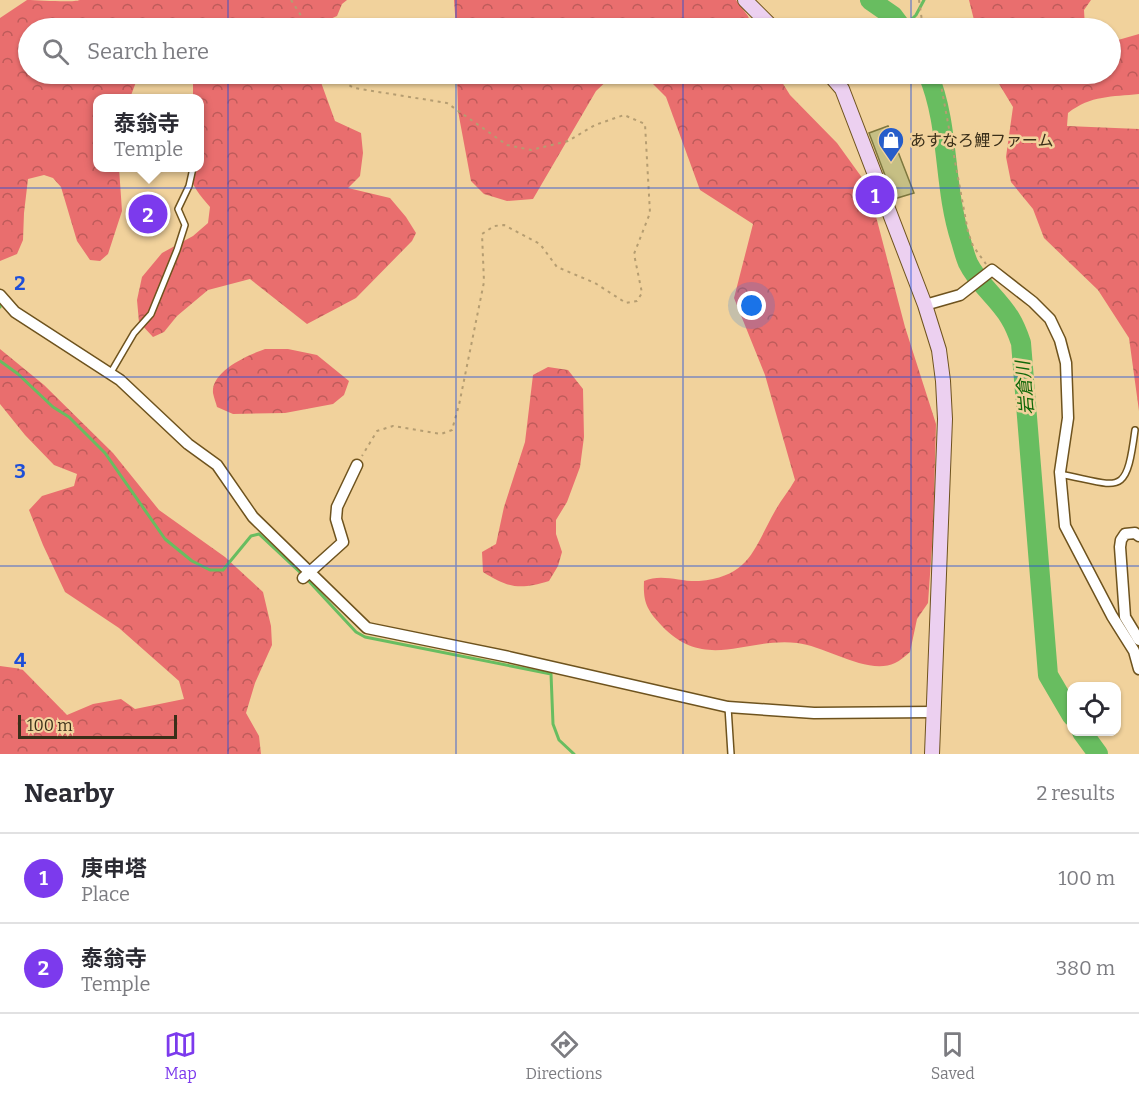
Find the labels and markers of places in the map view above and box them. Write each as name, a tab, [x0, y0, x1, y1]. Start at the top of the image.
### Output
shop icon: あすなろ鯉ファーム	[876, 125, 906, 163]
place label: あすなろ鯉ファーム	[910, 131, 1054, 150]
pin: 1	[856, 172, 894, 218]
pin: 2	[128, 192, 168, 236]

